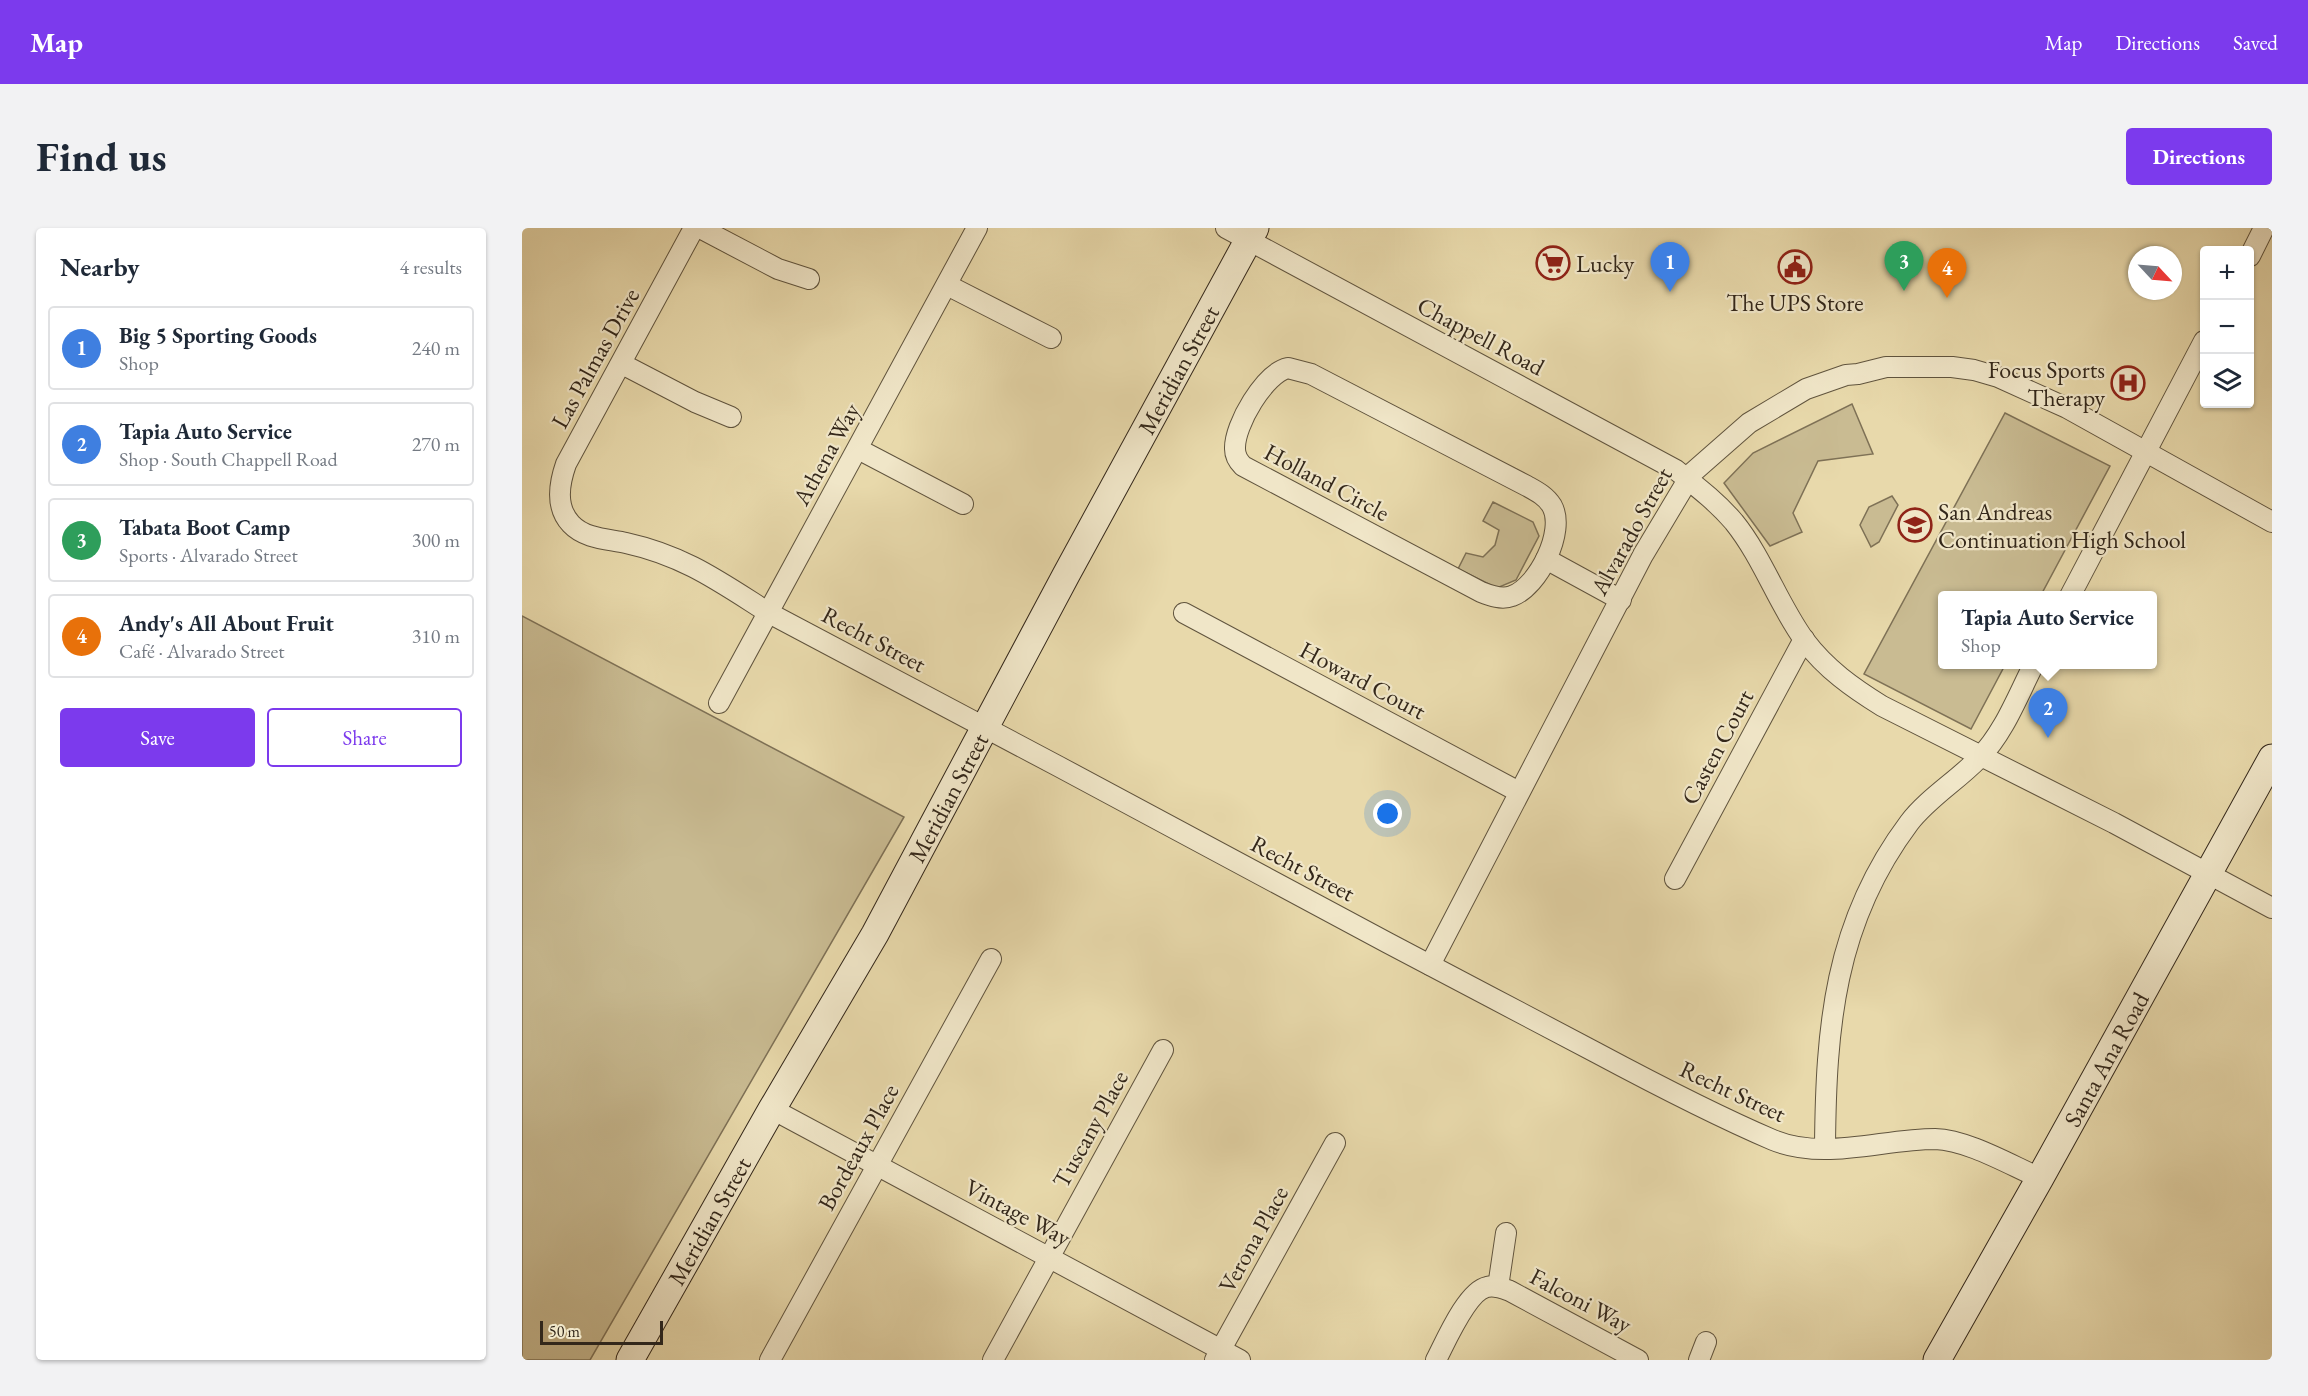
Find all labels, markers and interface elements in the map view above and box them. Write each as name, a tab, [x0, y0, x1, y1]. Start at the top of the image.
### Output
text: Map	[30, 24, 83, 60]
text: Map	[2045, 29, 2082, 56]
text: Directions	[2115, 29, 2200, 56]
text: Saved	[2233, 29, 2278, 56]
button: Directions	[2126, 128, 2272, 185]
text: Find us	[36, 129, 167, 184]
pin: 1	[1650, 242, 1690, 292]
pin: 3	[1884, 242, 1924, 291]
supermarket icon: Lucky	[1535, 245, 1571, 281]
north arrow	[2128, 246, 2182, 300]
map controls	[2200, 246, 2254, 408]
button: +	[2200, 246, 2254, 300]
place label: Lucky	[1576, 248, 1635, 279]
pin: 4	[1928, 248, 1966, 298]
public building icon: The UPS Store	[1777, 249, 1813, 285]
text: Nearby	[60, 250, 140, 284]
text: 4 results	[399, 254, 462, 280]
street label: Las Palmas Drive	[544, 282, 646, 434]
place label: The UPS Store	[1726, 287, 1864, 318]
street label: Chappell Road	[1412, 289, 1551, 383]
street label: Meridian Street	[1130, 299, 1226, 440]
button: −	[2200, 300, 2254, 354]
text: Big 5 Sporting Goods	[119, 321, 317, 350]
text: 1	[76, 335, 87, 361]
text: 240 m	[412, 335, 460, 361]
text: Shop	[119, 350, 159, 376]
place label: Focus Sports Therapy	[1988, 354, 2105, 413]
button: layers	[2200, 354, 2254, 408]
hospital icon: Focus Sports Therapy	[2110, 365, 2146, 401]
street label: Athena Way	[785, 397, 867, 512]
text: Tapia Auto Service	[119, 417, 292, 446]
text: 2	[76, 431, 87, 457]
text: 270 m	[412, 431, 460, 457]
street label: Holland Circle	[1259, 436, 1395, 528]
text: Shop · South Chappell Road	[119, 446, 338, 472]
street label: Alvarado Street	[1583, 461, 1679, 601]
place label: San Andreas Continuation High School	[1938, 496, 2186, 555]
school or university icon: San Andreas Continuation High School	[1897, 507, 1933, 543]
text: Tabata Boot Camp	[119, 513, 290, 542]
text: 3	[76, 527, 87, 553]
text: 300 m	[412, 527, 460, 553]
text: Sports · Alvarado Street	[119, 542, 298, 568]
popup	[1938, 591, 2157, 669]
street label: Recht Street	[817, 599, 932, 680]
text: Tapia Auto Service	[1961, 603, 2134, 632]
text: Andy's All About Fruit	[119, 609, 334, 638]
text: 4	[76, 623, 87, 649]
text: 310 m	[412, 623, 460, 649]
text: Shop	[1961, 632, 2001, 658]
street label: Howard Court	[1294, 634, 1432, 726]
text: Café · Alvarado Street	[119, 638, 285, 664]
street label: Casten Court	[1674, 684, 1760, 810]
pin: 2	[2028, 688, 2068, 738]
button: Save	[60, 708, 255, 767]
button: Share	[267, 708, 462, 767]
street label: Meridian Street	[900, 727, 995, 868]
your location	[1373, 799, 1402, 828]
street label: Recht Street	[1246, 828, 1361, 909]
street label: Santa Ana Road	[2056, 985, 2156, 1132]
street label: Recht Street	[1675, 1053, 1791, 1129]
street label: Tuscany Place	[1045, 1065, 1135, 1193]
street label: Bordeaux Place	[810, 1078, 906, 1216]
street label: Meridian Street	[660, 1151, 758, 1290]
street label: Vintage Way	[960, 1171, 1077, 1253]
street label: Verona Place	[1211, 1180, 1295, 1298]
street label: Falconi Way	[1525, 1260, 1638, 1340]
scale bar	[540, 1318, 663, 1346]
text: 50 m	[549, 1321, 580, 1342]

